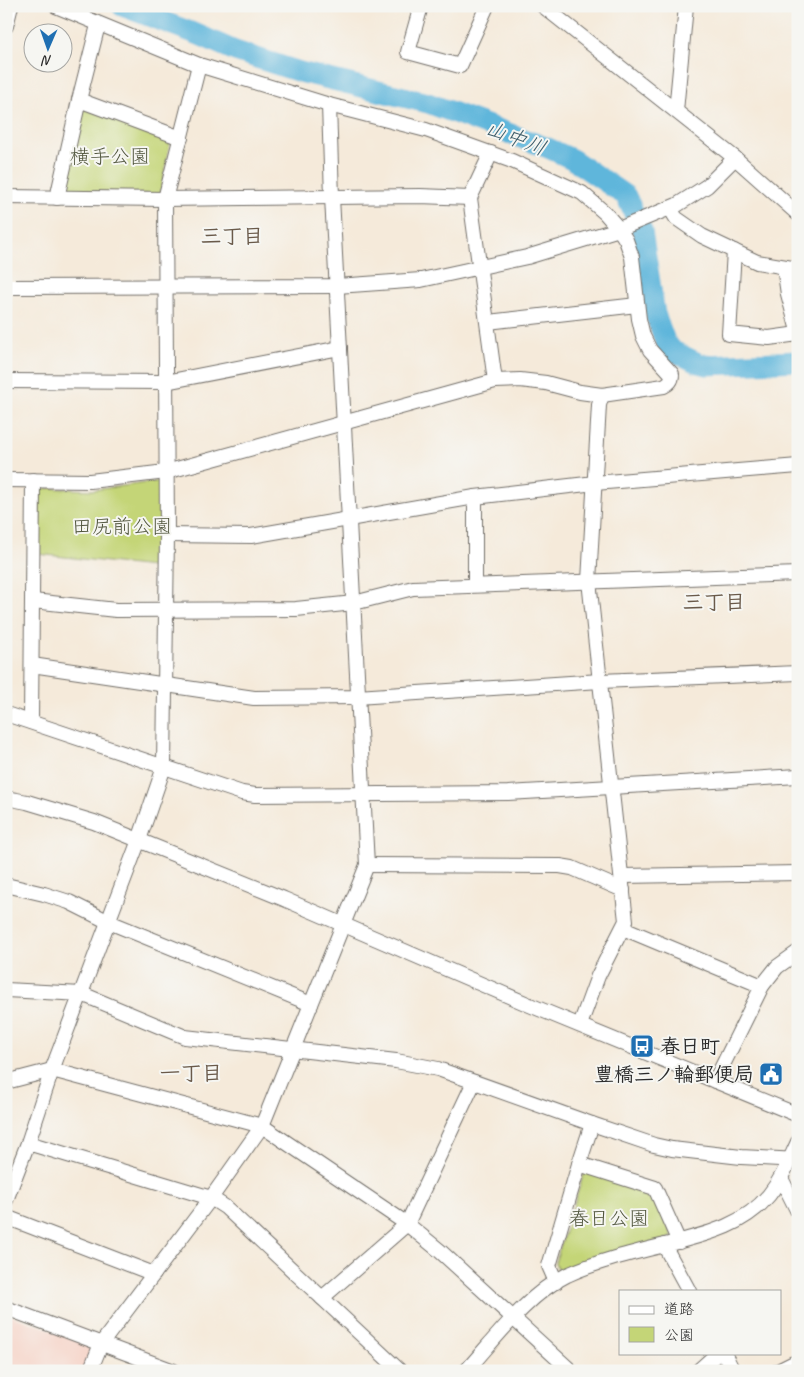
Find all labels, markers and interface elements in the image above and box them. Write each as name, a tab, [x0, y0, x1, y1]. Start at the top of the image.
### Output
north arrow	[22, 22, 72, 72]
text: N	[41, 52, 52, 69]
water label: 山中川	[482, 115, 550, 161]
park label: 横手公園	[70, 144, 150, 169]
district label: 三丁目	[201, 223, 264, 249]
park label: 田尻前公園	[72, 514, 172, 539]
district label: 三丁目	[683, 589, 746, 615]
bus stop icon: 春日町	[629, 1033, 655, 1059]
place label: 春日町	[660, 1034, 720, 1059]
district label: 一丁目	[160, 1060, 223, 1086]
public building icon: 豊橋三ノ輪郵便局	[758, 1061, 784, 1087]
place label: 豊橋三ノ輪郵便局	[594, 1062, 754, 1087]
park label: 春日公園	[569, 1206, 649, 1231]
legend	[619, 1290, 782, 1354]
text: 道路	[664, 1300, 694, 1319]
text: 公園	[664, 1326, 694, 1345]

